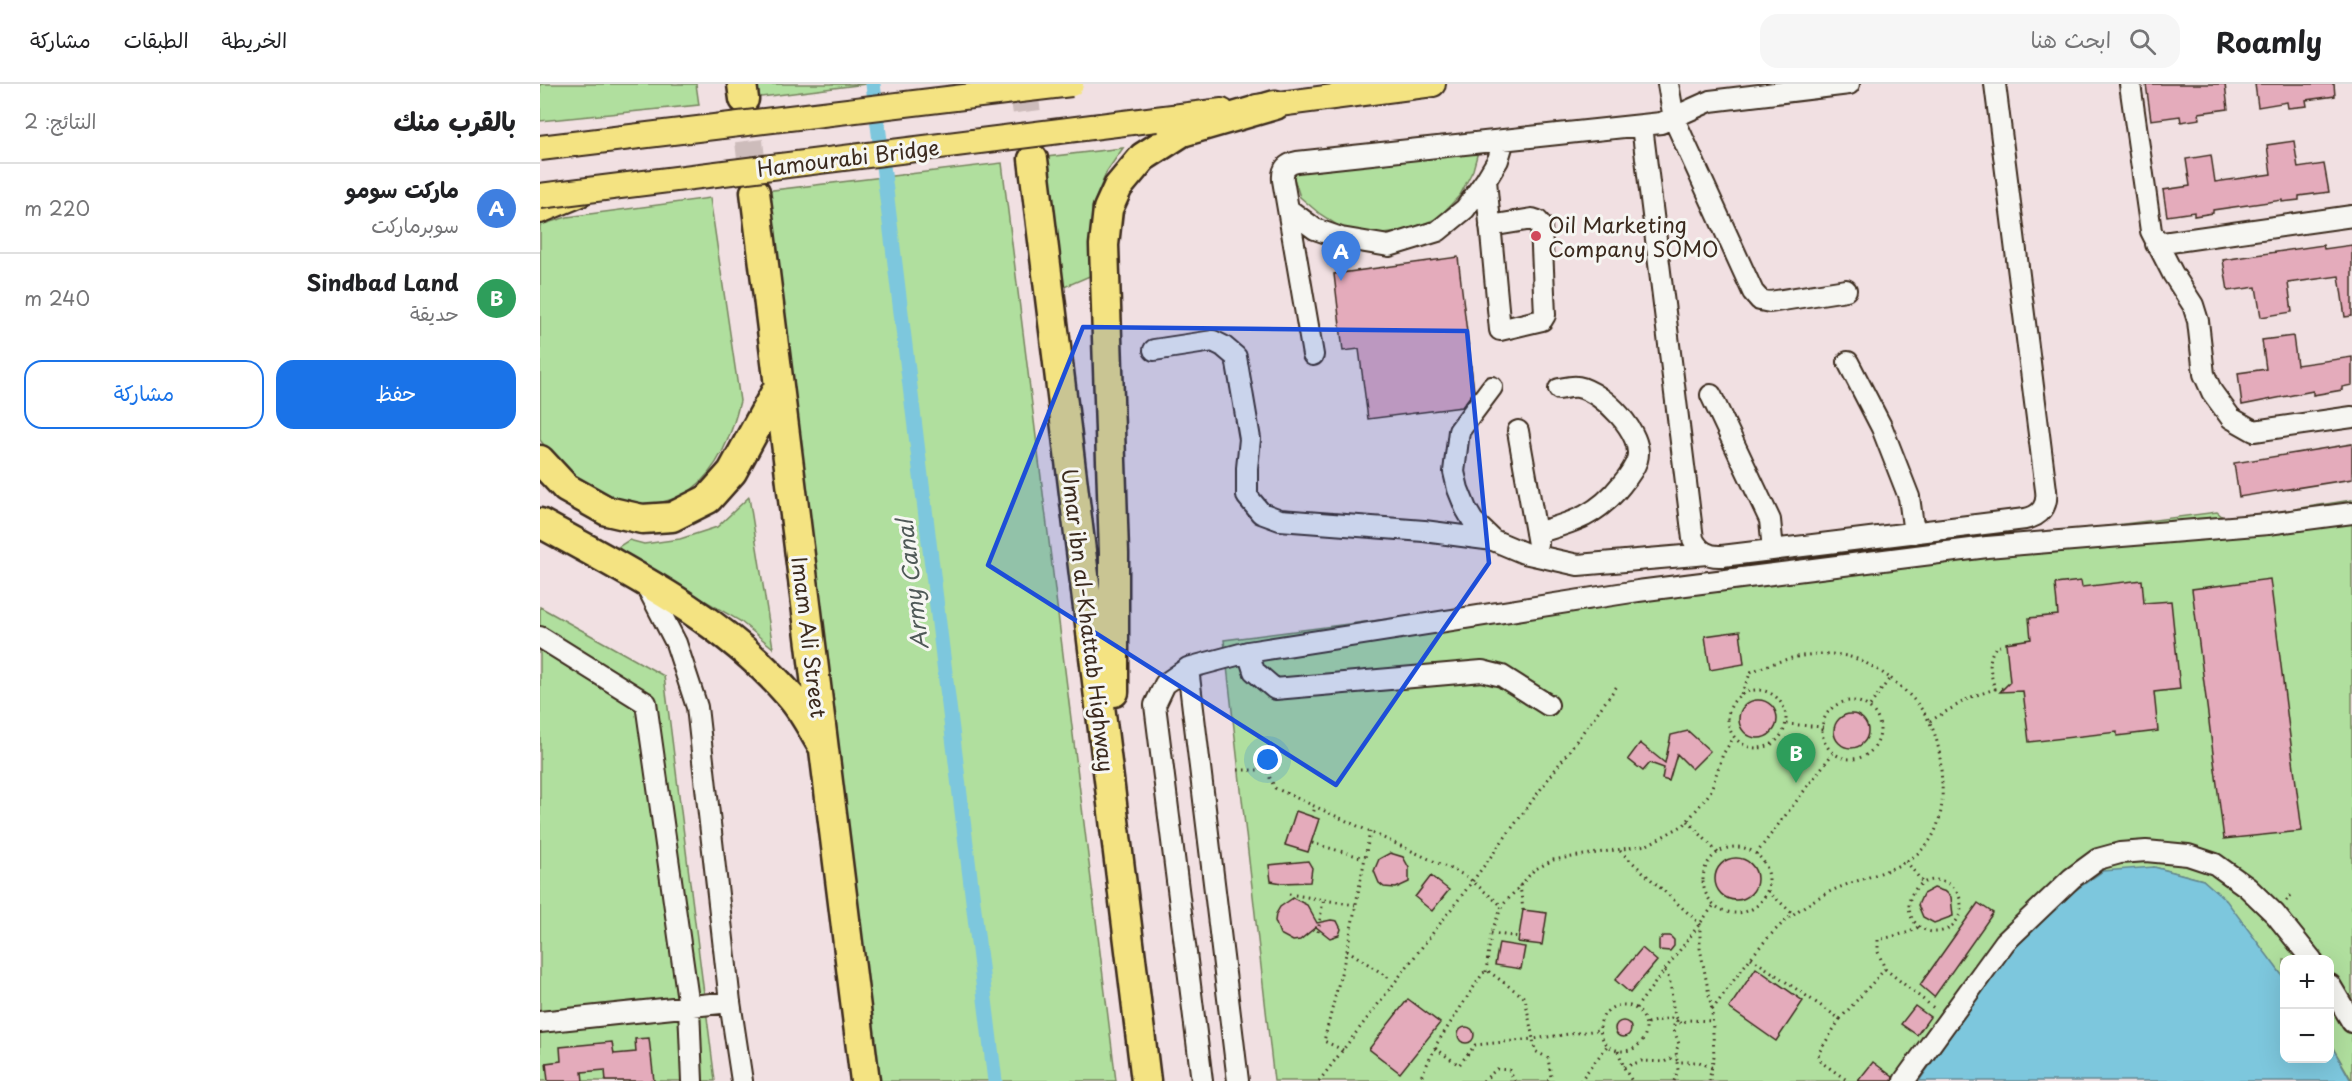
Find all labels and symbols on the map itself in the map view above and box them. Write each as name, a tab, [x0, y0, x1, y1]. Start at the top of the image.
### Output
street label: Hamourabi Bridge	[755, 130, 941, 184]
place label: Oil Marketing Company SOMO	[1548, 208, 1719, 264]
marker: Oil Marketing Company SOMO	[1529, 229, 1543, 243]
pin: A	[1322, 232, 1360, 281]
street label: Umar ibn al-Khattab Highway	[1054, 466, 1124, 774]
water label: Army Canal	[886, 515, 935, 652]
street label: Imam Ali Street	[784, 554, 836, 720]
pin: B	[1776, 734, 1816, 783]
your location	[1253, 745, 1282, 774]

